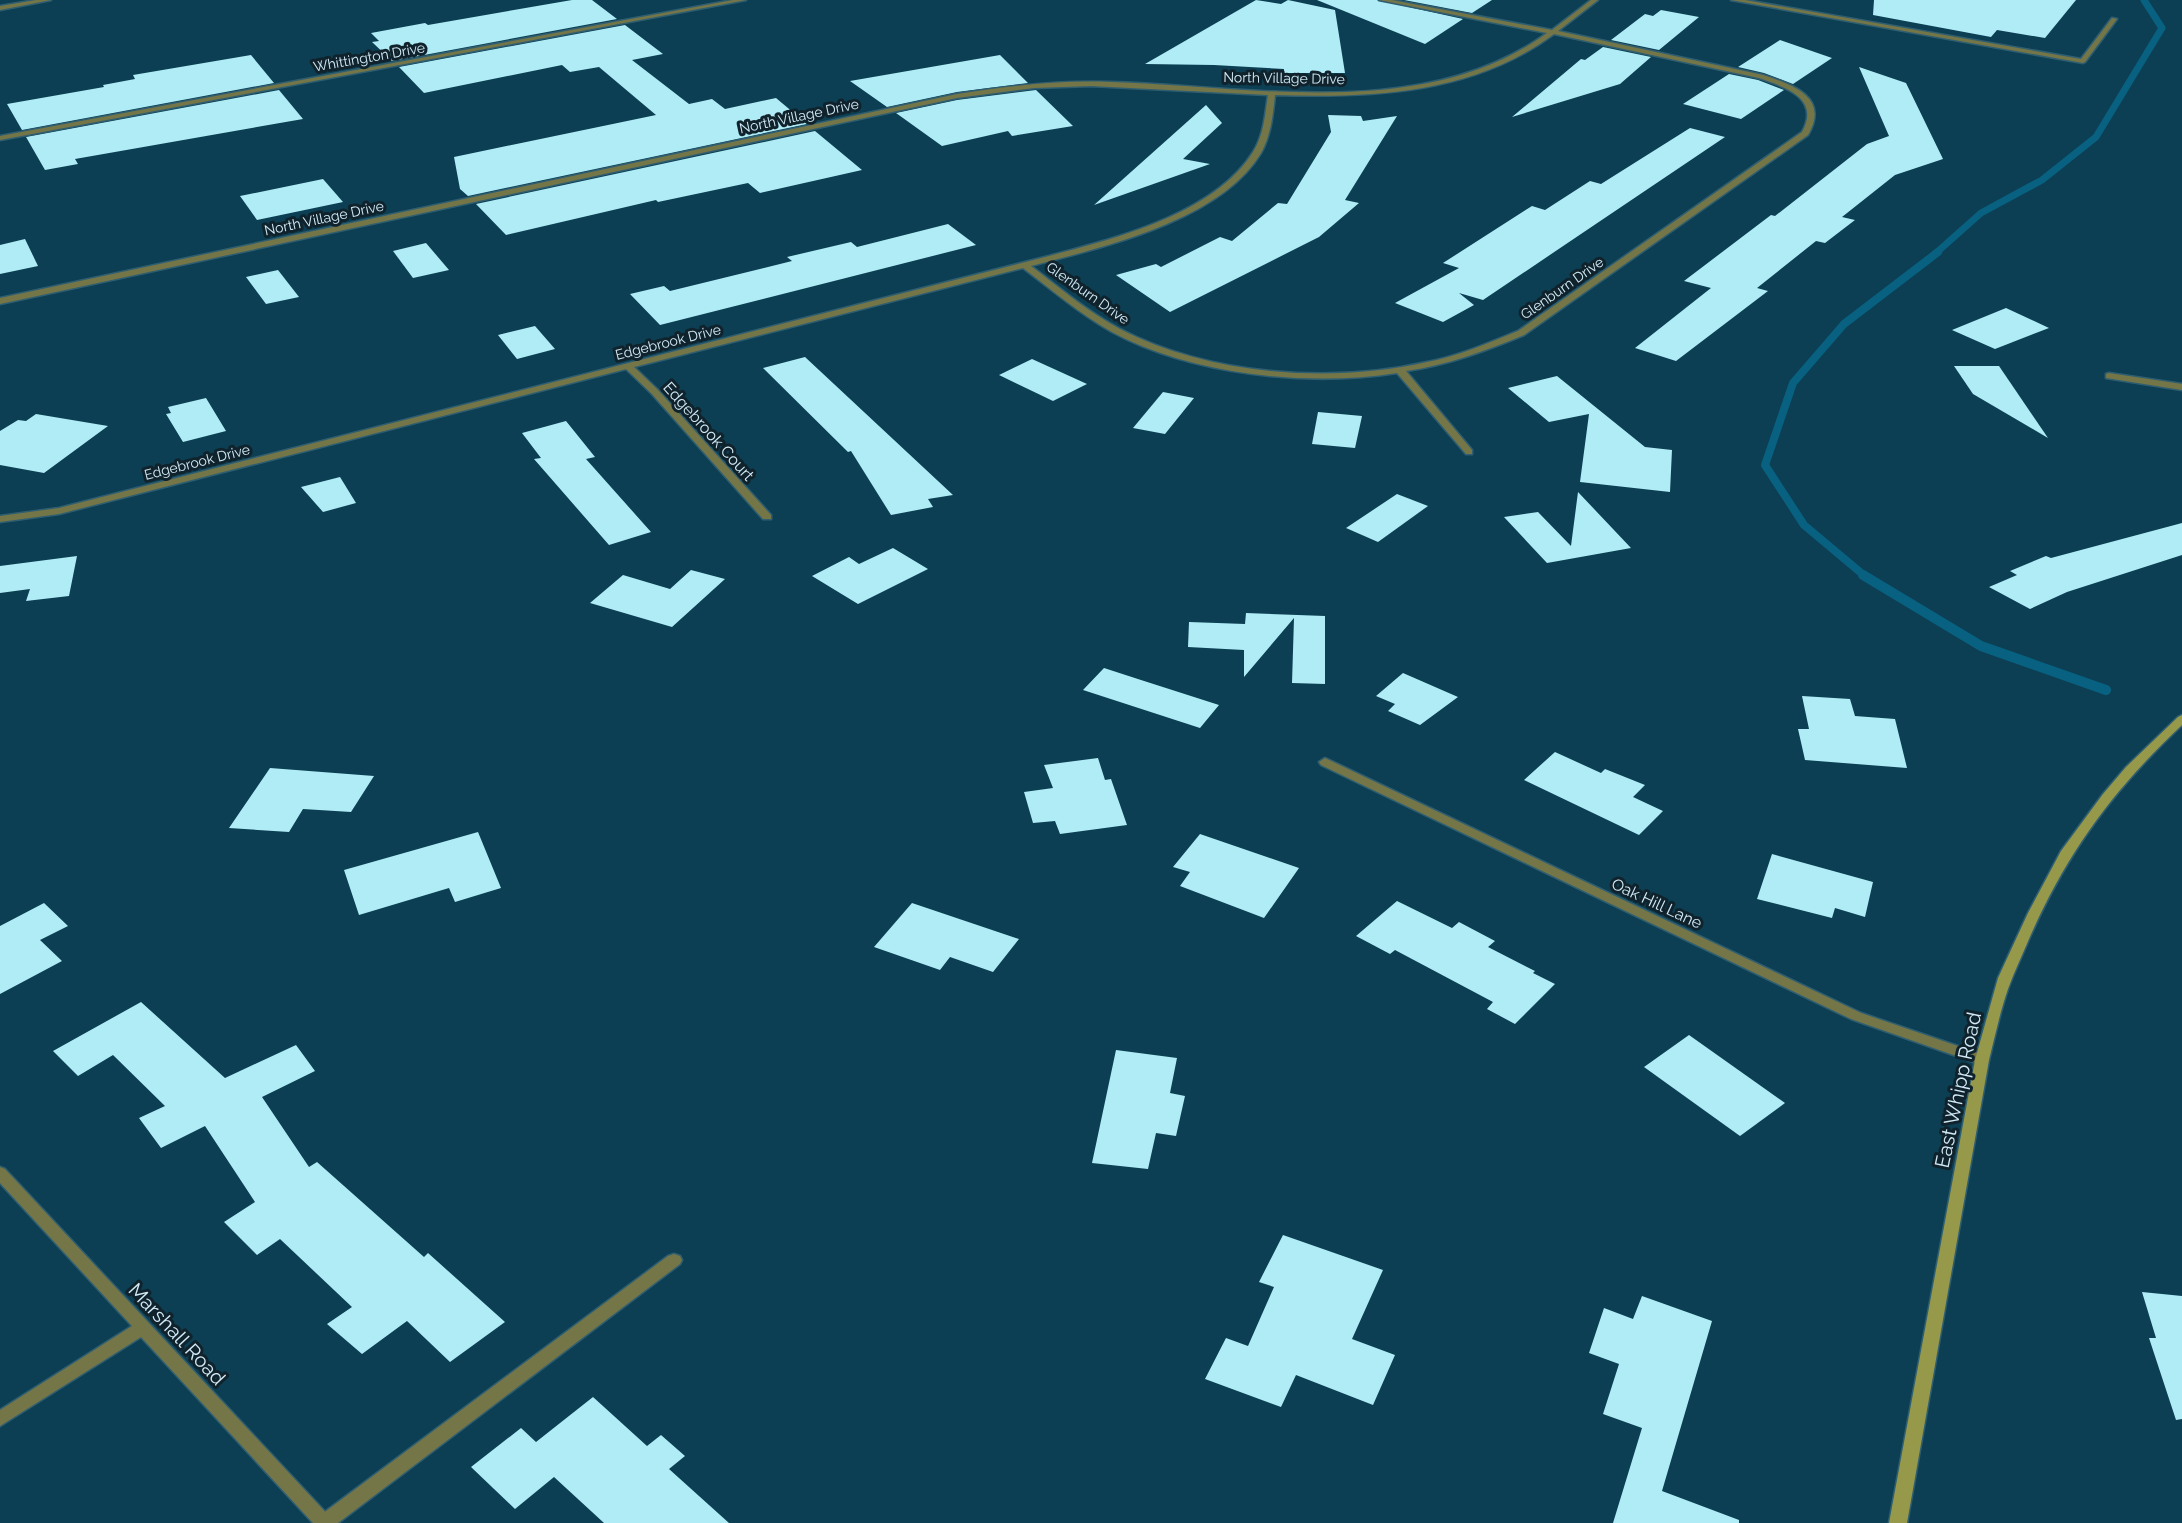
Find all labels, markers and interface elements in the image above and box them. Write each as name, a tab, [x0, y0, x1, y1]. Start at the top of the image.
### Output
street label: Whittington Drive	[312, 39, 426, 75]
street label: North Village Drive	[1223, 69, 1345, 87]
street label: North Village Drive	[738, 96, 860, 136]
street label: North Village Drive	[263, 198, 385, 238]
street label: Glenburn Drive	[1518, 254, 1606, 322]
street label: Glenburn Drive	[1044, 259, 1132, 327]
street label: Edgebrook Drive	[614, 321, 722, 363]
street label: Edgebrook Court	[659, 378, 758, 485]
street label: Edgebrook Drive	[143, 441, 251, 483]
street label: Oak Hill Lane	[1609, 874, 1705, 933]
street label: East Whipp Road	[1930, 1010, 1986, 1170]
street label: Marshall Road	[124, 1278, 230, 1390]

